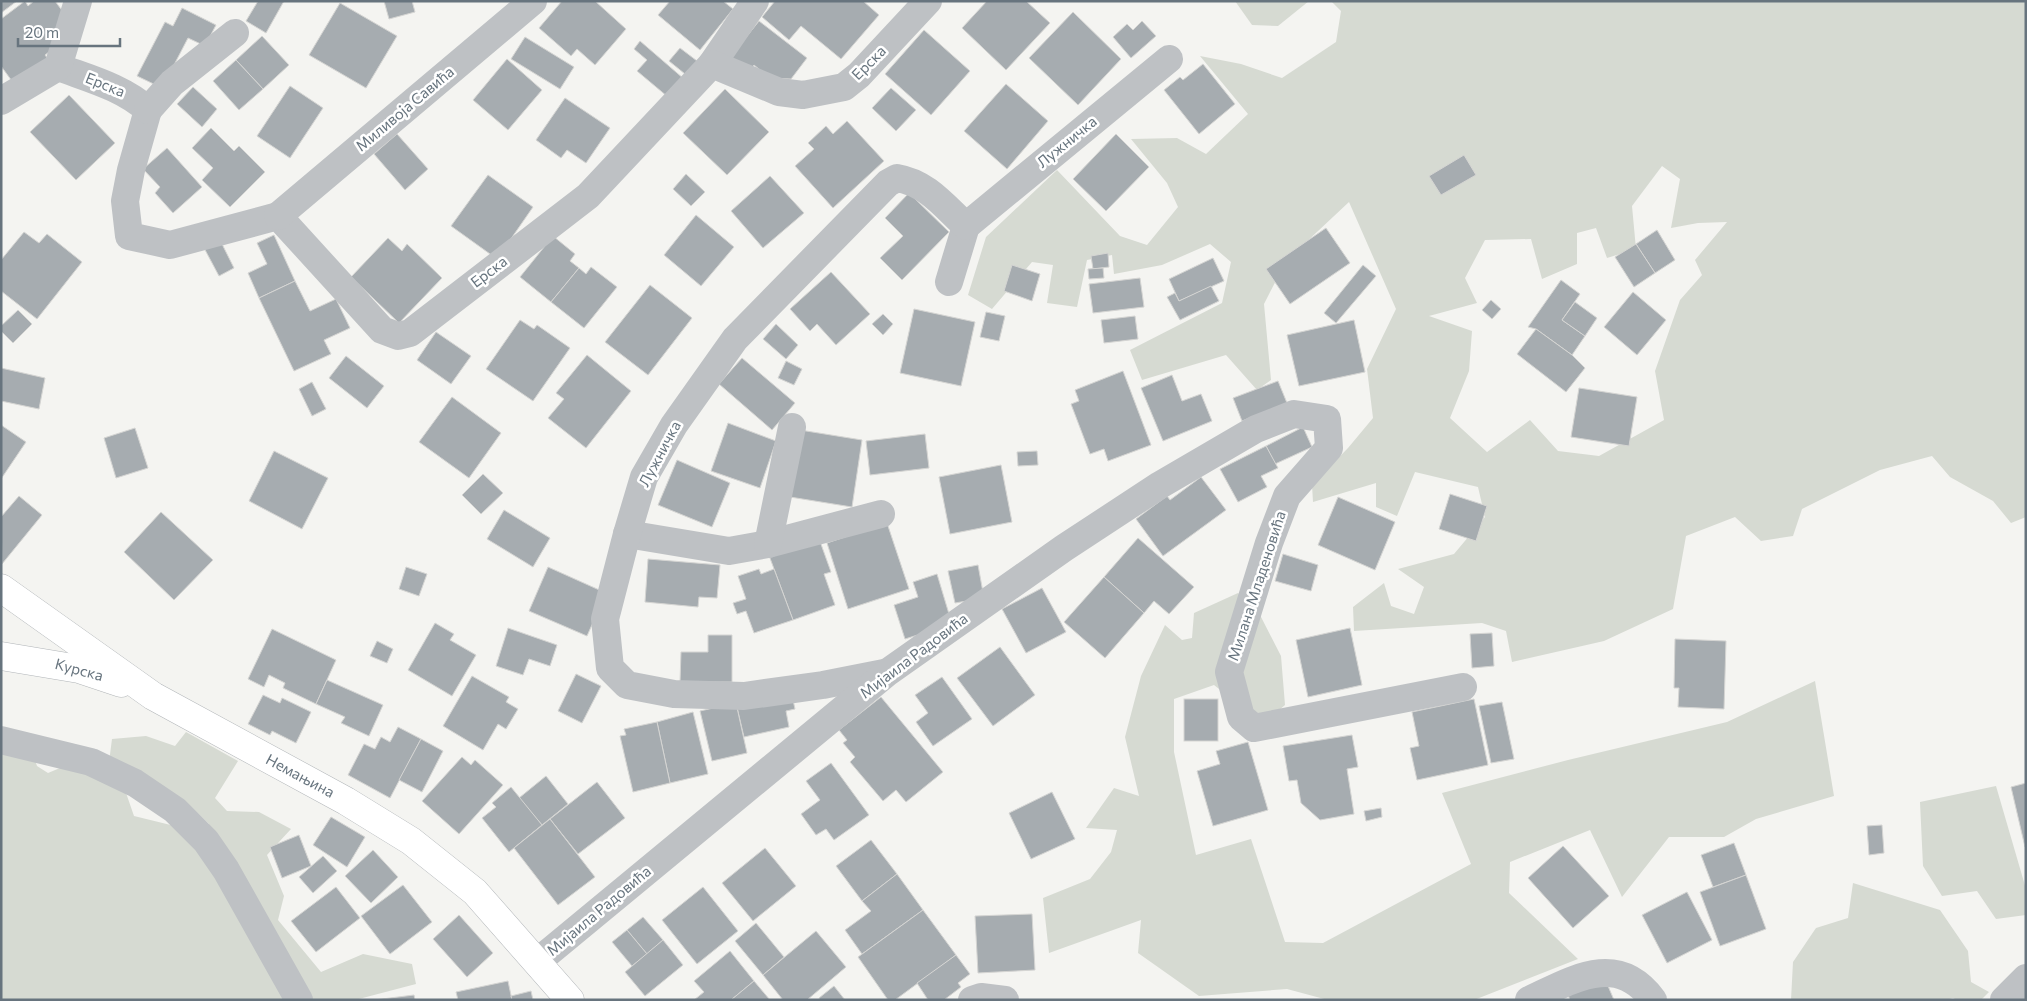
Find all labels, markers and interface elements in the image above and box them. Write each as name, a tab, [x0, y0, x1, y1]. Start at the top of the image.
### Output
scale bar	[18, 15, 120, 47]
text: 20 m	[25, 23, 59, 41]
street label: Ерска	[847, 41, 889, 83]
street label: Миливоја Савића	[352, 62, 457, 155]
street label: Ерска	[83, 68, 128, 100]
street label: Лужничка	[1033, 112, 1100, 171]
street label: Ерска	[467, 252, 510, 291]
street label: Лужничка	[634, 418, 684, 489]
street label: Милана Младеновића	[1223, 508, 1289, 663]
street label: Мијаила Радовића	[856, 609, 971, 702]
street label: Курска	[53, 654, 105, 684]
street label: Немањина	[263, 750, 338, 801]
street label: Мијаила Радовића	[543, 861, 654, 959]

